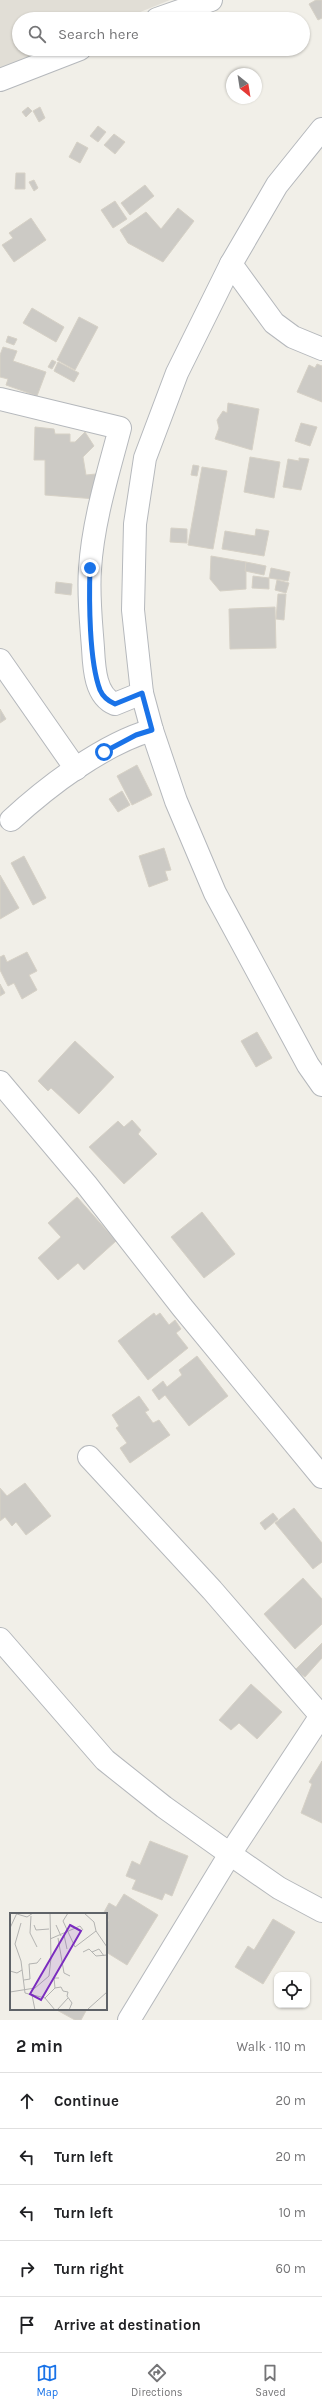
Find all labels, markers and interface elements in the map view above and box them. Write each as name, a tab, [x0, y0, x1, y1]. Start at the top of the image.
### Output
search box	[12, 12, 310, 56]
icon: search	[26, 23, 48, 45]
text: Search here	[58, 25, 139, 43]
north arrow	[226, 68, 262, 104]
route end	[81, 559, 99, 577]
route start	[95, 743, 113, 761]
inset map	[10, 1913, 107, 2010]
map controls	[274, 1972, 310, 2008]
button: locate	[274, 1972, 310, 2008]
text: 2 min	[16, 2036, 63, 2056]
text: Walk · 110 m	[237, 2039, 306, 2054]
icon: ahead	[16, 2090, 38, 2112]
text: Continue	[54, 2092, 119, 2110]
text: 20 m	[276, 2093, 306, 2108]
icon: left	[16, 2146, 38, 2168]
text: Turn left	[54, 2148, 113, 2166]
text: 20 m	[276, 2149, 306, 2164]
icon: left	[16, 2202, 38, 2224]
text: Turn left	[54, 2204, 113, 2222]
text: 10 m	[279, 2205, 306, 2220]
icon: right	[16, 2258, 38, 2280]
text: Turn right	[54, 2260, 124, 2278]
text: 60 m	[276, 2261, 306, 2276]
icon: arrive	[16, 2314, 38, 2336]
text: Arrive at destination	[54, 2316, 201, 2334]
tab: Map	[36, 2362, 58, 2399]
tab: Directions	[131, 2362, 183, 2399]
tab: Saved	[255, 2362, 286, 2399]

